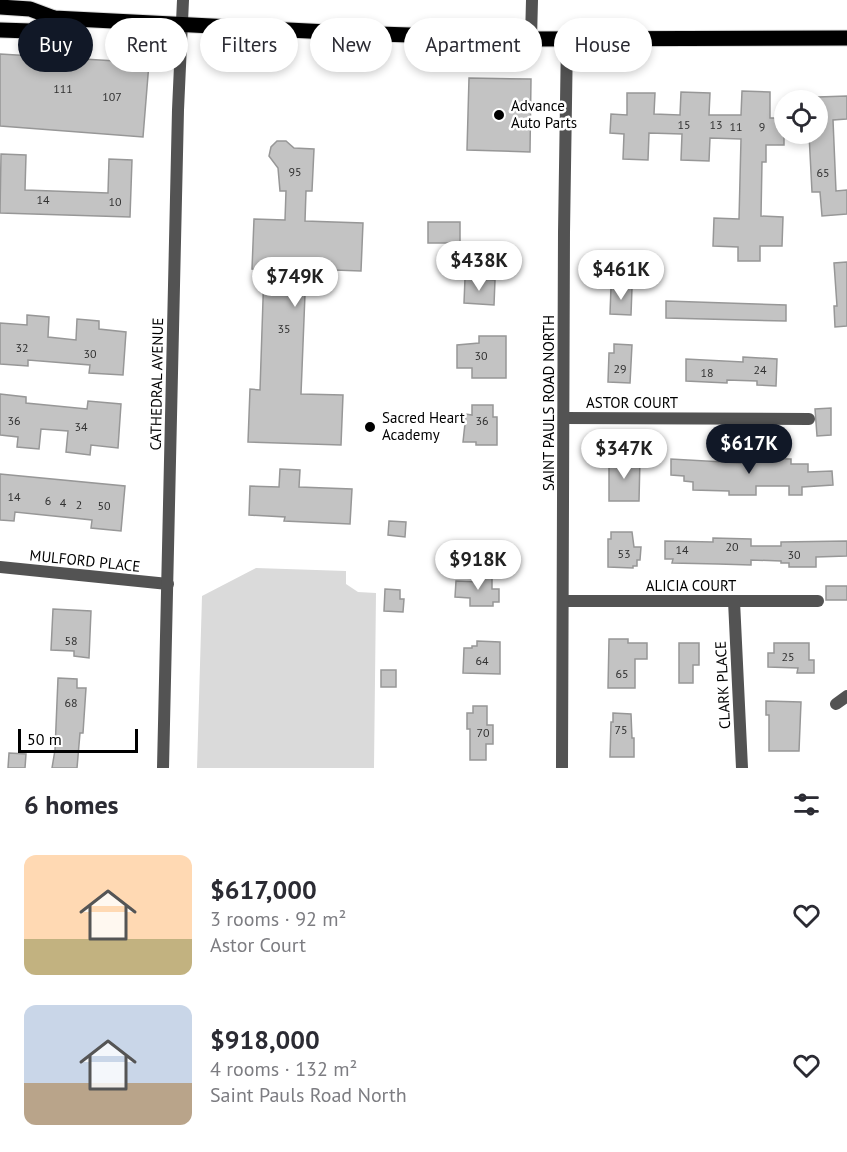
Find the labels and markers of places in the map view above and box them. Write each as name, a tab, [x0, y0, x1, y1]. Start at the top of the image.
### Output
place label: Advance Auto Parts	[511, 96, 577, 132]
marker: Advance Auto Parts	[492, 108, 506, 122]
pin: $438K	[437, 241, 521, 292]
pin: $461K	[579, 250, 663, 301]
pin: $749K	[253, 257, 337, 308]
place label: Sacred Heart Academy	[382, 408, 465, 444]
marker: Sacred Heart Academy	[363, 420, 377, 434]
pin: $617K	[707, 424, 791, 475]
pin: $347K	[582, 429, 666, 480]
pin: $918K	[436, 540, 520, 591]

